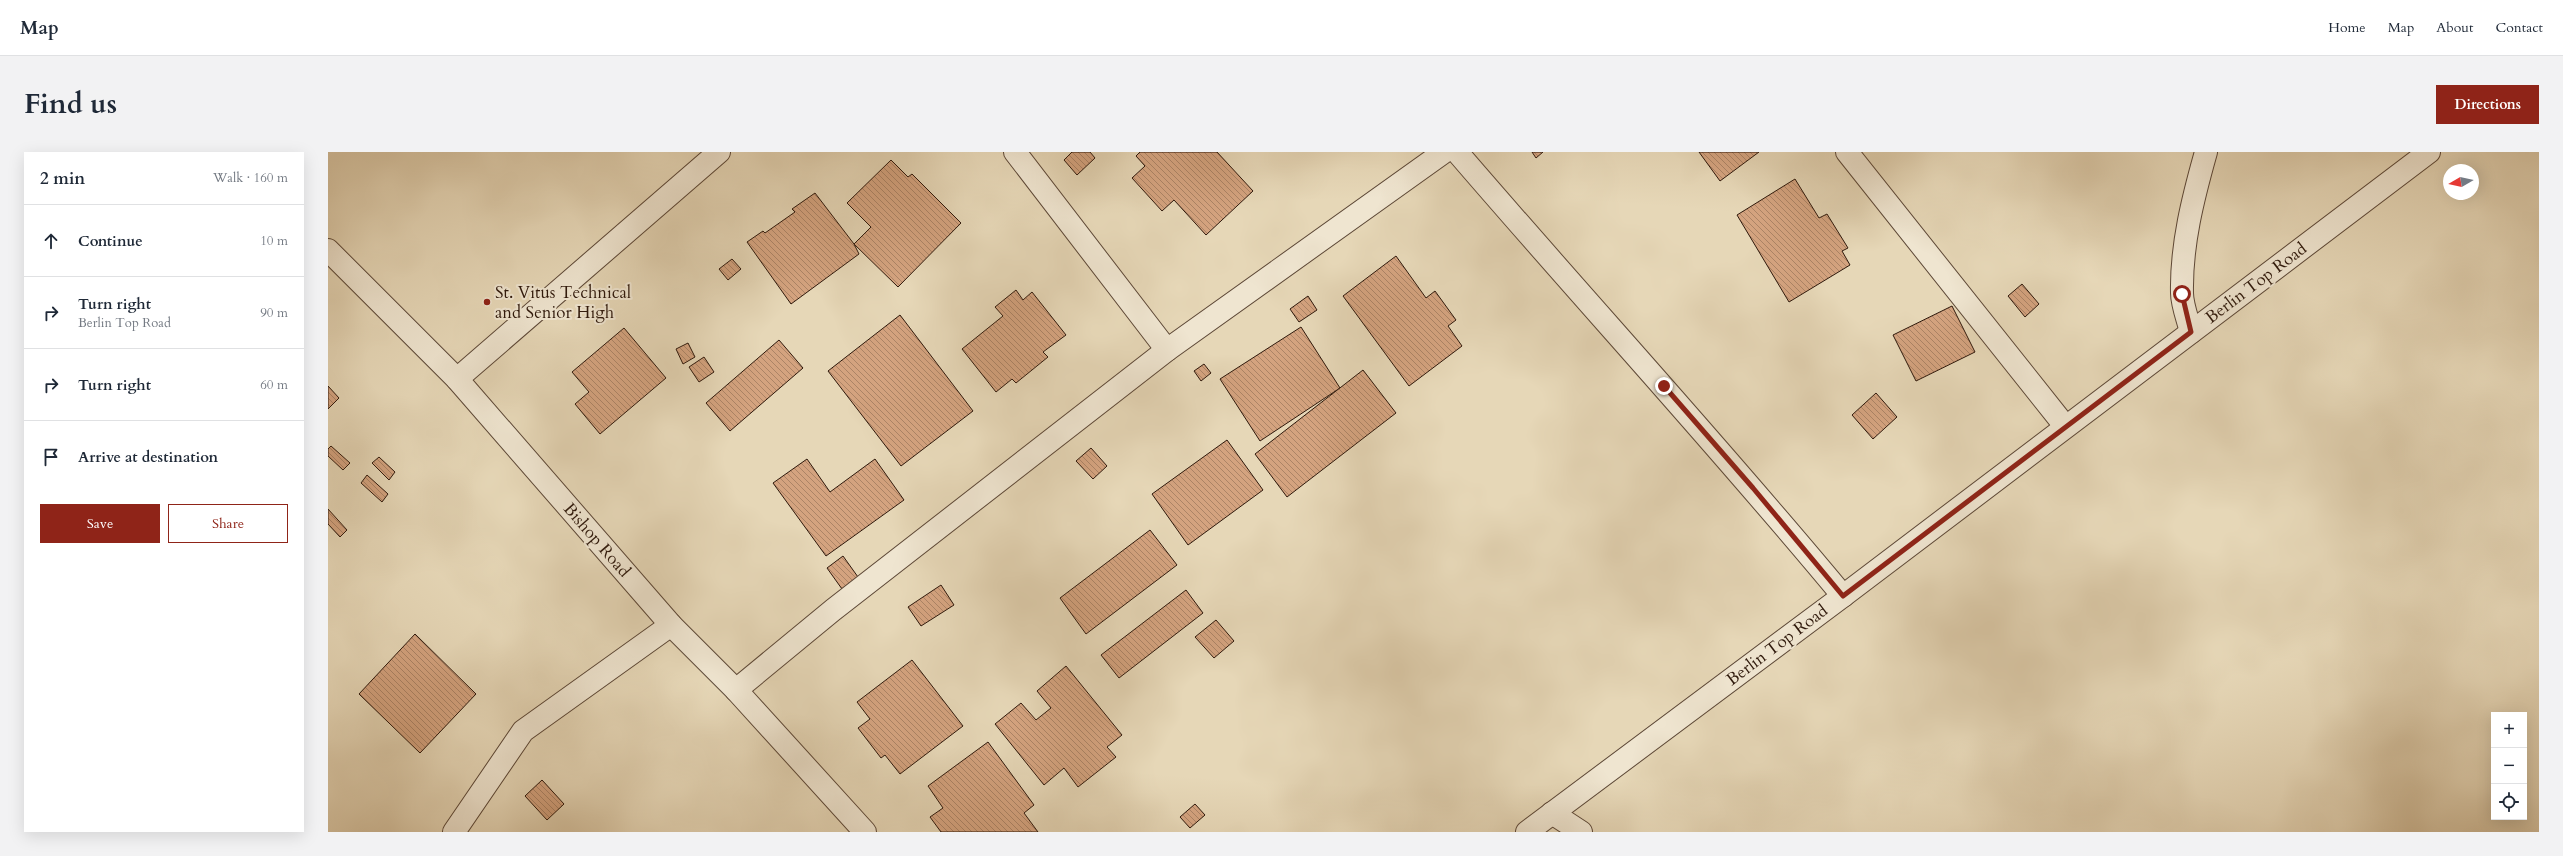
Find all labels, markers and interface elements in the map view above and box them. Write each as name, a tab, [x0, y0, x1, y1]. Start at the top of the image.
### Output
text: Map	[20, 15, 59, 41]
text: Home	[2328, 18, 2366, 37]
text: Map	[2388, 18, 2414, 37]
text: About	[2436, 18, 2473, 37]
text: Contact	[2495, 18, 2543, 37]
text: Find us	[24, 85, 117, 123]
button: Directions	[2436, 85, 2539, 124]
north arrow	[2443, 164, 2479, 200]
text: 2 min	[40, 167, 85, 190]
text: Walk · 160 m	[213, 169, 288, 187]
icon: ahead	[40, 230, 62, 252]
text: Continue	[78, 231, 143, 251]
text: 10 m	[260, 232, 288, 250]
street label: Berlin Top Road	[2201, 237, 2311, 329]
place label: St. Vitus Technical and Senior High	[495, 281, 632, 324]
route start	[2173, 285, 2191, 303]
text: Turn right	[78, 294, 151, 314]
marker: St. Vitus Technical and Senior High	[482, 297, 492, 307]
icon: right	[40, 302, 62, 324]
text: 90 m	[260, 304, 288, 322]
text: Berlin Top Road	[78, 314, 171, 332]
icon: right	[40, 374, 62, 396]
text: Turn right	[78, 375, 151, 395]
text: 60 m	[260, 376, 288, 394]
route end	[1655, 377, 1673, 395]
icon: arrive	[40, 446, 62, 468]
text: Arrive at destination	[78, 447, 218, 467]
street label: Bishop Road	[558, 498, 636, 582]
button: Save	[40, 504, 160, 543]
button: Share	[168, 504, 288, 543]
street label: Berlin Top Road	[1722, 599, 1832, 691]
map controls	[2491, 712, 2527, 820]
button: +	[2491, 712, 2527, 748]
button: −	[2491, 748, 2527, 784]
button: locate	[2491, 784, 2527, 820]

